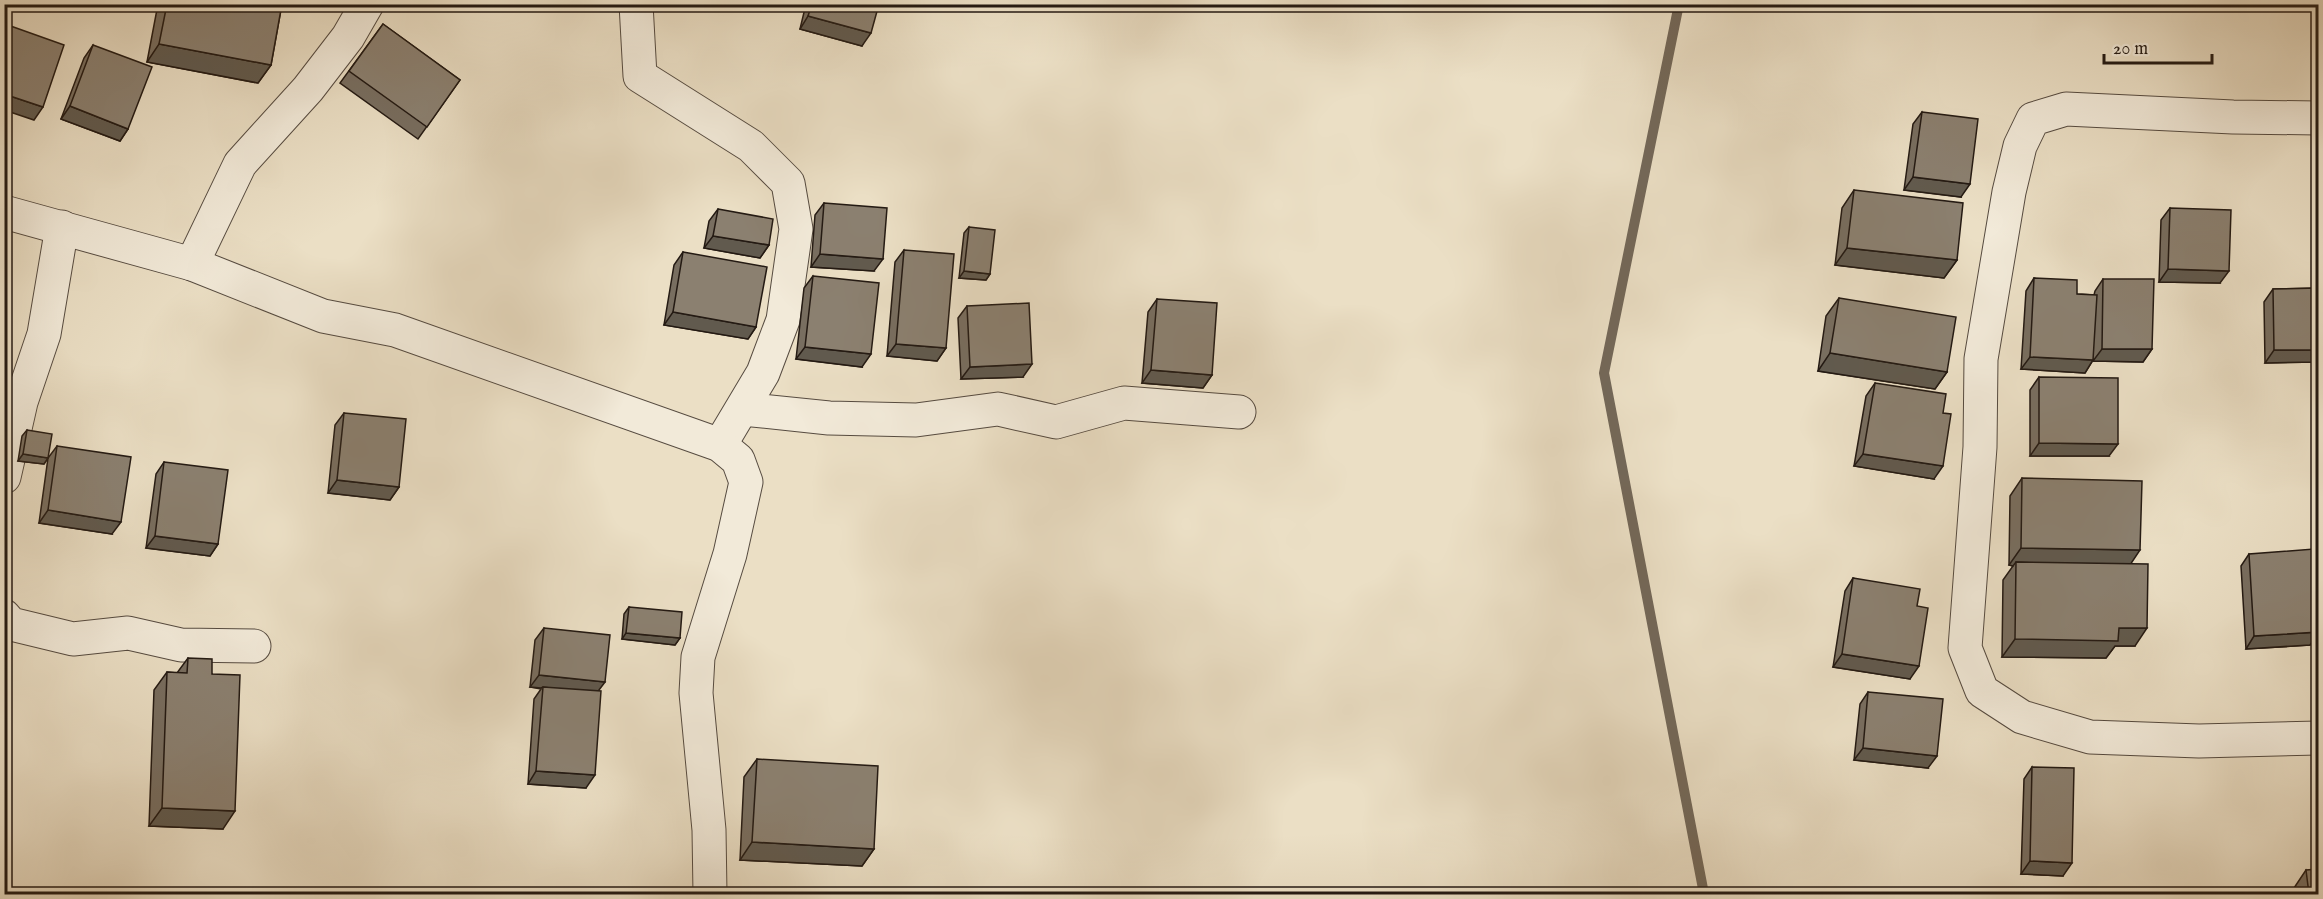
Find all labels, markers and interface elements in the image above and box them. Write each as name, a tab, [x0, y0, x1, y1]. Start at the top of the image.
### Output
scale bar	[2104, 27, 2212, 65]
text: 20 m	[2113, 38, 2148, 61]

